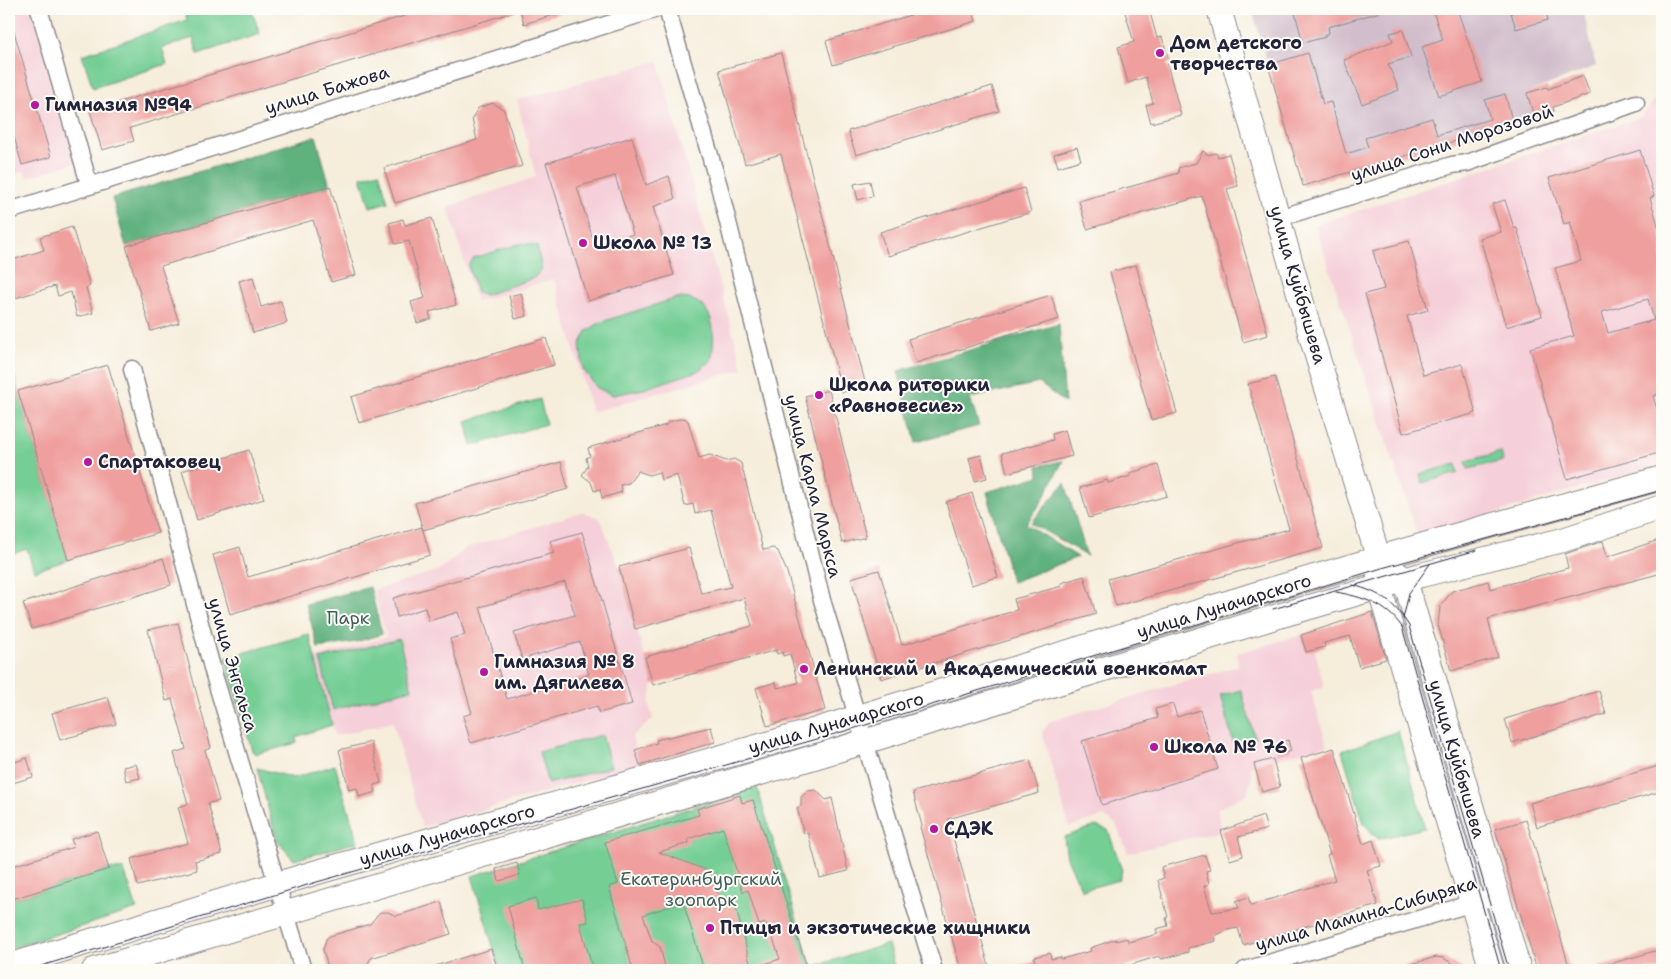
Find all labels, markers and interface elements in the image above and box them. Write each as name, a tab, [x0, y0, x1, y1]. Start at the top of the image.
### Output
place label: Дом детского творчества	[1170, 31, 1302, 76]
marker: Дом детского творчества	[1154, 47, 1166, 59]
street label: улица Бажова	[262, 60, 392, 120]
place label: Гимназия №94	[45, 93, 192, 117]
marker: Гимназия №94	[29, 99, 41, 111]
street label: улица Сони Морозовой	[1348, 99, 1557, 187]
street label: улица Куйбышева	[1264, 203, 1332, 367]
place label: Школа № 13	[593, 231, 712, 255]
marker: Школа № 13	[577, 237, 589, 249]
place label: Школа риторики «Равновесие»	[829, 373, 990, 418]
marker: Школа риторики «Равновесие»	[813, 389, 825, 401]
street label: улица Карла Маркса	[779, 392, 847, 580]
place label: Спартаковец	[98, 450, 221, 474]
marker: Спартаковец	[82, 456, 94, 468]
street label: улица Луначарского	[1134, 568, 1314, 644]
street label: улица Энгельса	[202, 595, 264, 735]
park label: Парк	[327, 606, 370, 630]
place label: Гимназия № 8 им. Дягилева	[494, 650, 635, 695]
place label: Ленинский и Академический военкомат	[814, 657, 1207, 681]
marker: Ленинский и Академический военкомат	[798, 663, 810, 675]
marker: Гимназия № 8 им. Дягилева	[478, 666, 490, 678]
street label: улица Куйбышева	[1423, 677, 1491, 841]
street label: улица Луначарского	[745, 686, 927, 760]
place label: Школа № 76	[1164, 735, 1287, 759]
marker: Школа № 76	[1148, 741, 1160, 753]
street label: улица Луначарского	[356, 798, 538, 872]
place label: СДЭК	[944, 817, 994, 841]
marker: СДЭК	[928, 823, 940, 835]
park label: Екатеринбургский зоопарк	[620, 867, 782, 912]
street label: улица Мамина-Сибиряка	[1253, 871, 1479, 957]
place label: Птицы и экзотические хищники	[720, 916, 1031, 940]
marker: Птицы и экзотические хищники	[704, 922, 716, 934]

